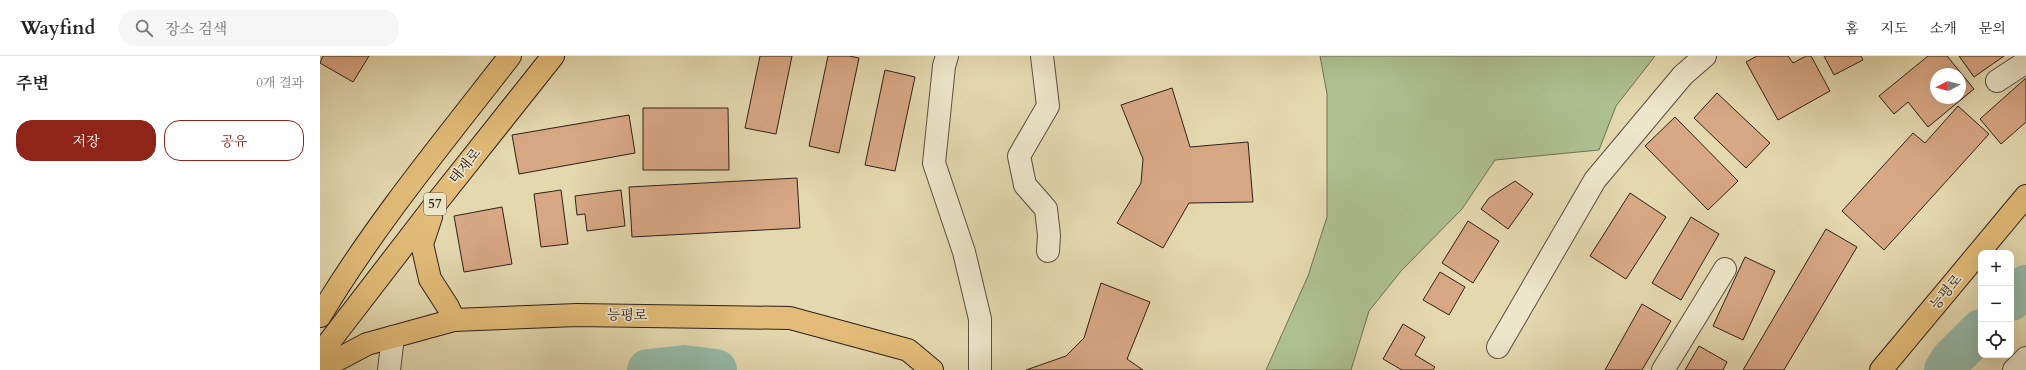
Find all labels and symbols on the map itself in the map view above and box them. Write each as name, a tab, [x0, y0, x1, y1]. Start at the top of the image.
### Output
north arrow	[1930, 68, 1966, 104]
street label: 태재로	[445, 144, 485, 188]
road number: 57	[424, 193, 446, 215]
street label: 능평로	[1926, 270, 1967, 314]
street label: 능평로	[607, 305, 648, 325]

